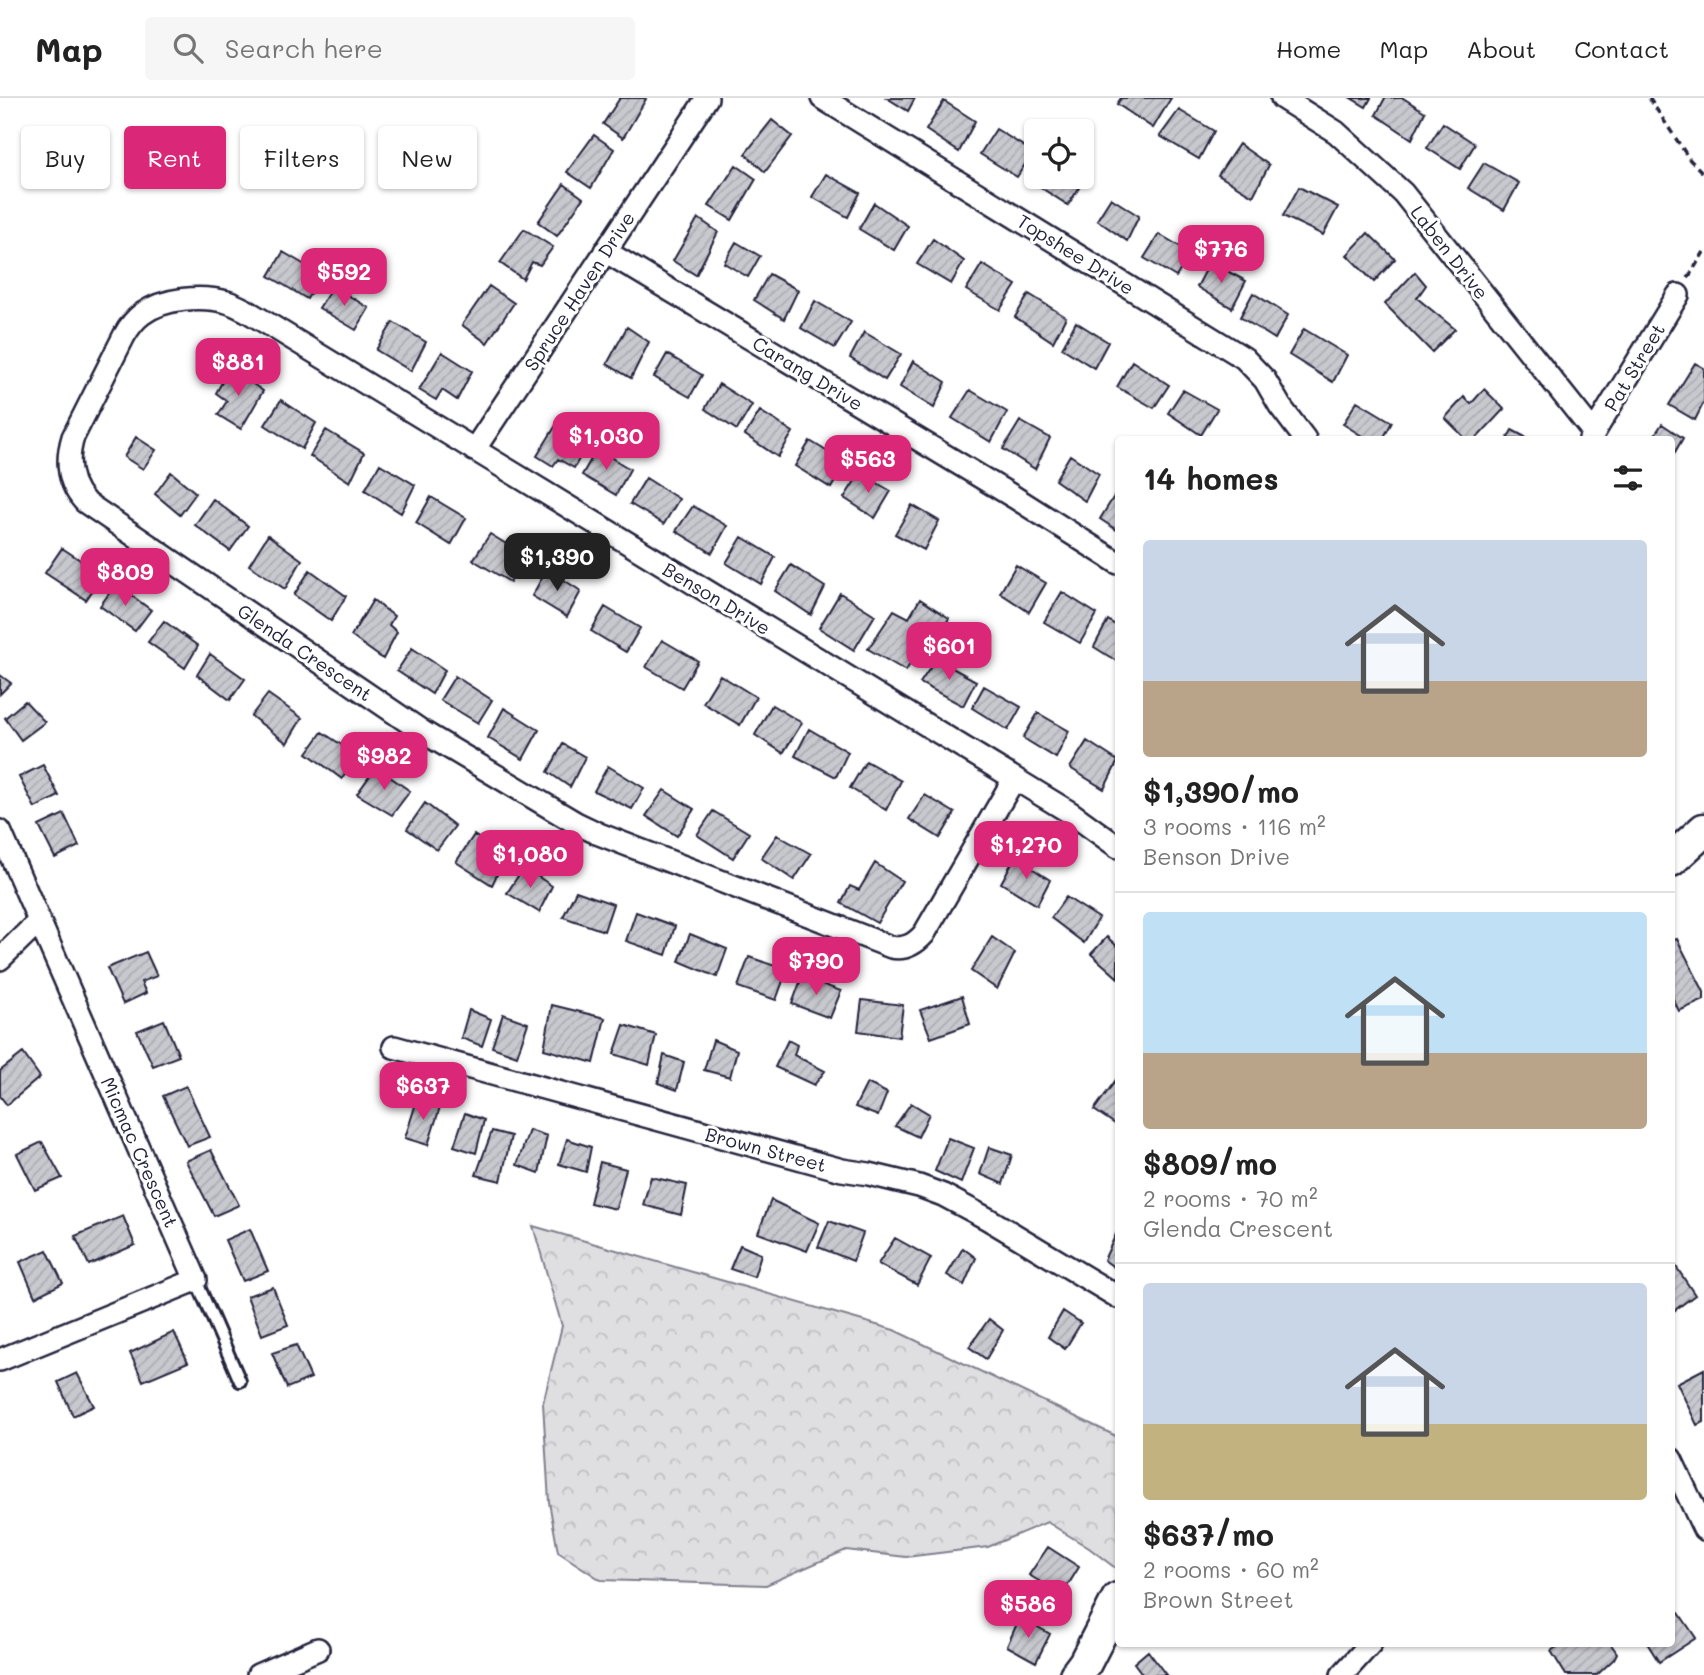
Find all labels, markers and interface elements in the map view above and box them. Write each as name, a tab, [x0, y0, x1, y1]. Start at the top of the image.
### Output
search box	[145, 17, 635, 80]
text: Map	[35, 27, 103, 70]
icon: search	[169, 29, 207, 67]
text: Search here	[225, 31, 383, 65]
text: Home	[1276, 33, 1341, 64]
text: Map	[1379, 33, 1428, 64]
text: About	[1466, 33, 1536, 64]
text: Contact	[1574, 33, 1669, 64]
map controls	[1024, 119, 1094, 189]
button: locate	[1024, 119, 1094, 189]
chip: Buy	[21, 126, 110, 189]
chip: Rent	[124, 126, 226, 189]
chip: Filters	[240, 126, 364, 189]
chip: New	[378, 126, 477, 189]
street label: Laben Drive	[1406, 200, 1494, 304]
street label: Spruce Haven Drive	[518, 206, 640, 376]
street label: Topshee Drive	[1013, 208, 1139, 300]
pin: $776	[1180, 226, 1262, 285]
text: $776	[1194, 233, 1248, 263]
pin: $592	[303, 248, 385, 308]
text: $592	[317, 256, 371, 286]
street label: Pat Street	[1598, 318, 1670, 416]
street label: Carang Drive	[748, 330, 868, 416]
pin: $881	[197, 338, 279, 398]
text: $881	[212, 346, 264, 376]
pin: $1,030	[549, 412, 663, 472]
text: $1,030	[569, 420, 643, 450]
pin: $563	[827, 436, 909, 495]
text: $563	[840, 443, 896, 473]
text: 14 homes	[1143, 458, 1279, 498]
icon: filters	[1609, 459, 1647, 497]
pin: $1,390	[500, 533, 614, 593]
text: $1,390	[520, 541, 594, 571]
pin: $809	[84, 548, 166, 608]
text: $809	[96, 556, 154, 586]
street label: Benson Drive	[659, 556, 775, 640]
icon: home	[1332, 586, 1458, 712]
street label: Glenda Crescent	[233, 598, 377, 706]
pin: $601	[908, 622, 990, 682]
text: $601	[922, 630, 976, 660]
pin: $982	[343, 732, 425, 792]
text: $982	[356, 740, 412, 770]
text: $1,390/mo	[1143, 771, 1299, 811]
text: 3 rooms · 116 m²	[1143, 811, 1326, 841]
pin: $1,270	[969, 822, 1083, 881]
text: $1,270	[990, 829, 1062, 859]
pin: $1,080	[473, 830, 587, 890]
text: $1,080	[492, 838, 568, 868]
text: Benson Drive	[1143, 841, 1290, 871]
pin: $790	[775, 937, 857, 997]
text: $790	[788, 945, 844, 975]
icon: home	[1332, 958, 1458, 1084]
pin: $637	[382, 1062, 464, 1122]
text: $637	[396, 1070, 450, 1100]
street label: Micmac Crescent	[96, 1073, 184, 1231]
street label: Brown Street	[703, 1121, 829, 1177]
text: $809/mo	[1143, 1143, 1277, 1183]
text: 2 rooms · 70 m²	[1143, 1183, 1318, 1213]
text: Glenda Crescent	[1143, 1213, 1333, 1243]
icon: home	[1332, 1329, 1458, 1455]
text: $637/mo	[1143, 1514, 1274, 1554]
text: 2 rooms · 60 m²	[1143, 1554, 1319, 1584]
pin: $586	[987, 1580, 1069, 1640]
text: Brown Street	[1143, 1584, 1294, 1614]
text: $586	[1000, 1588, 1056, 1618]

